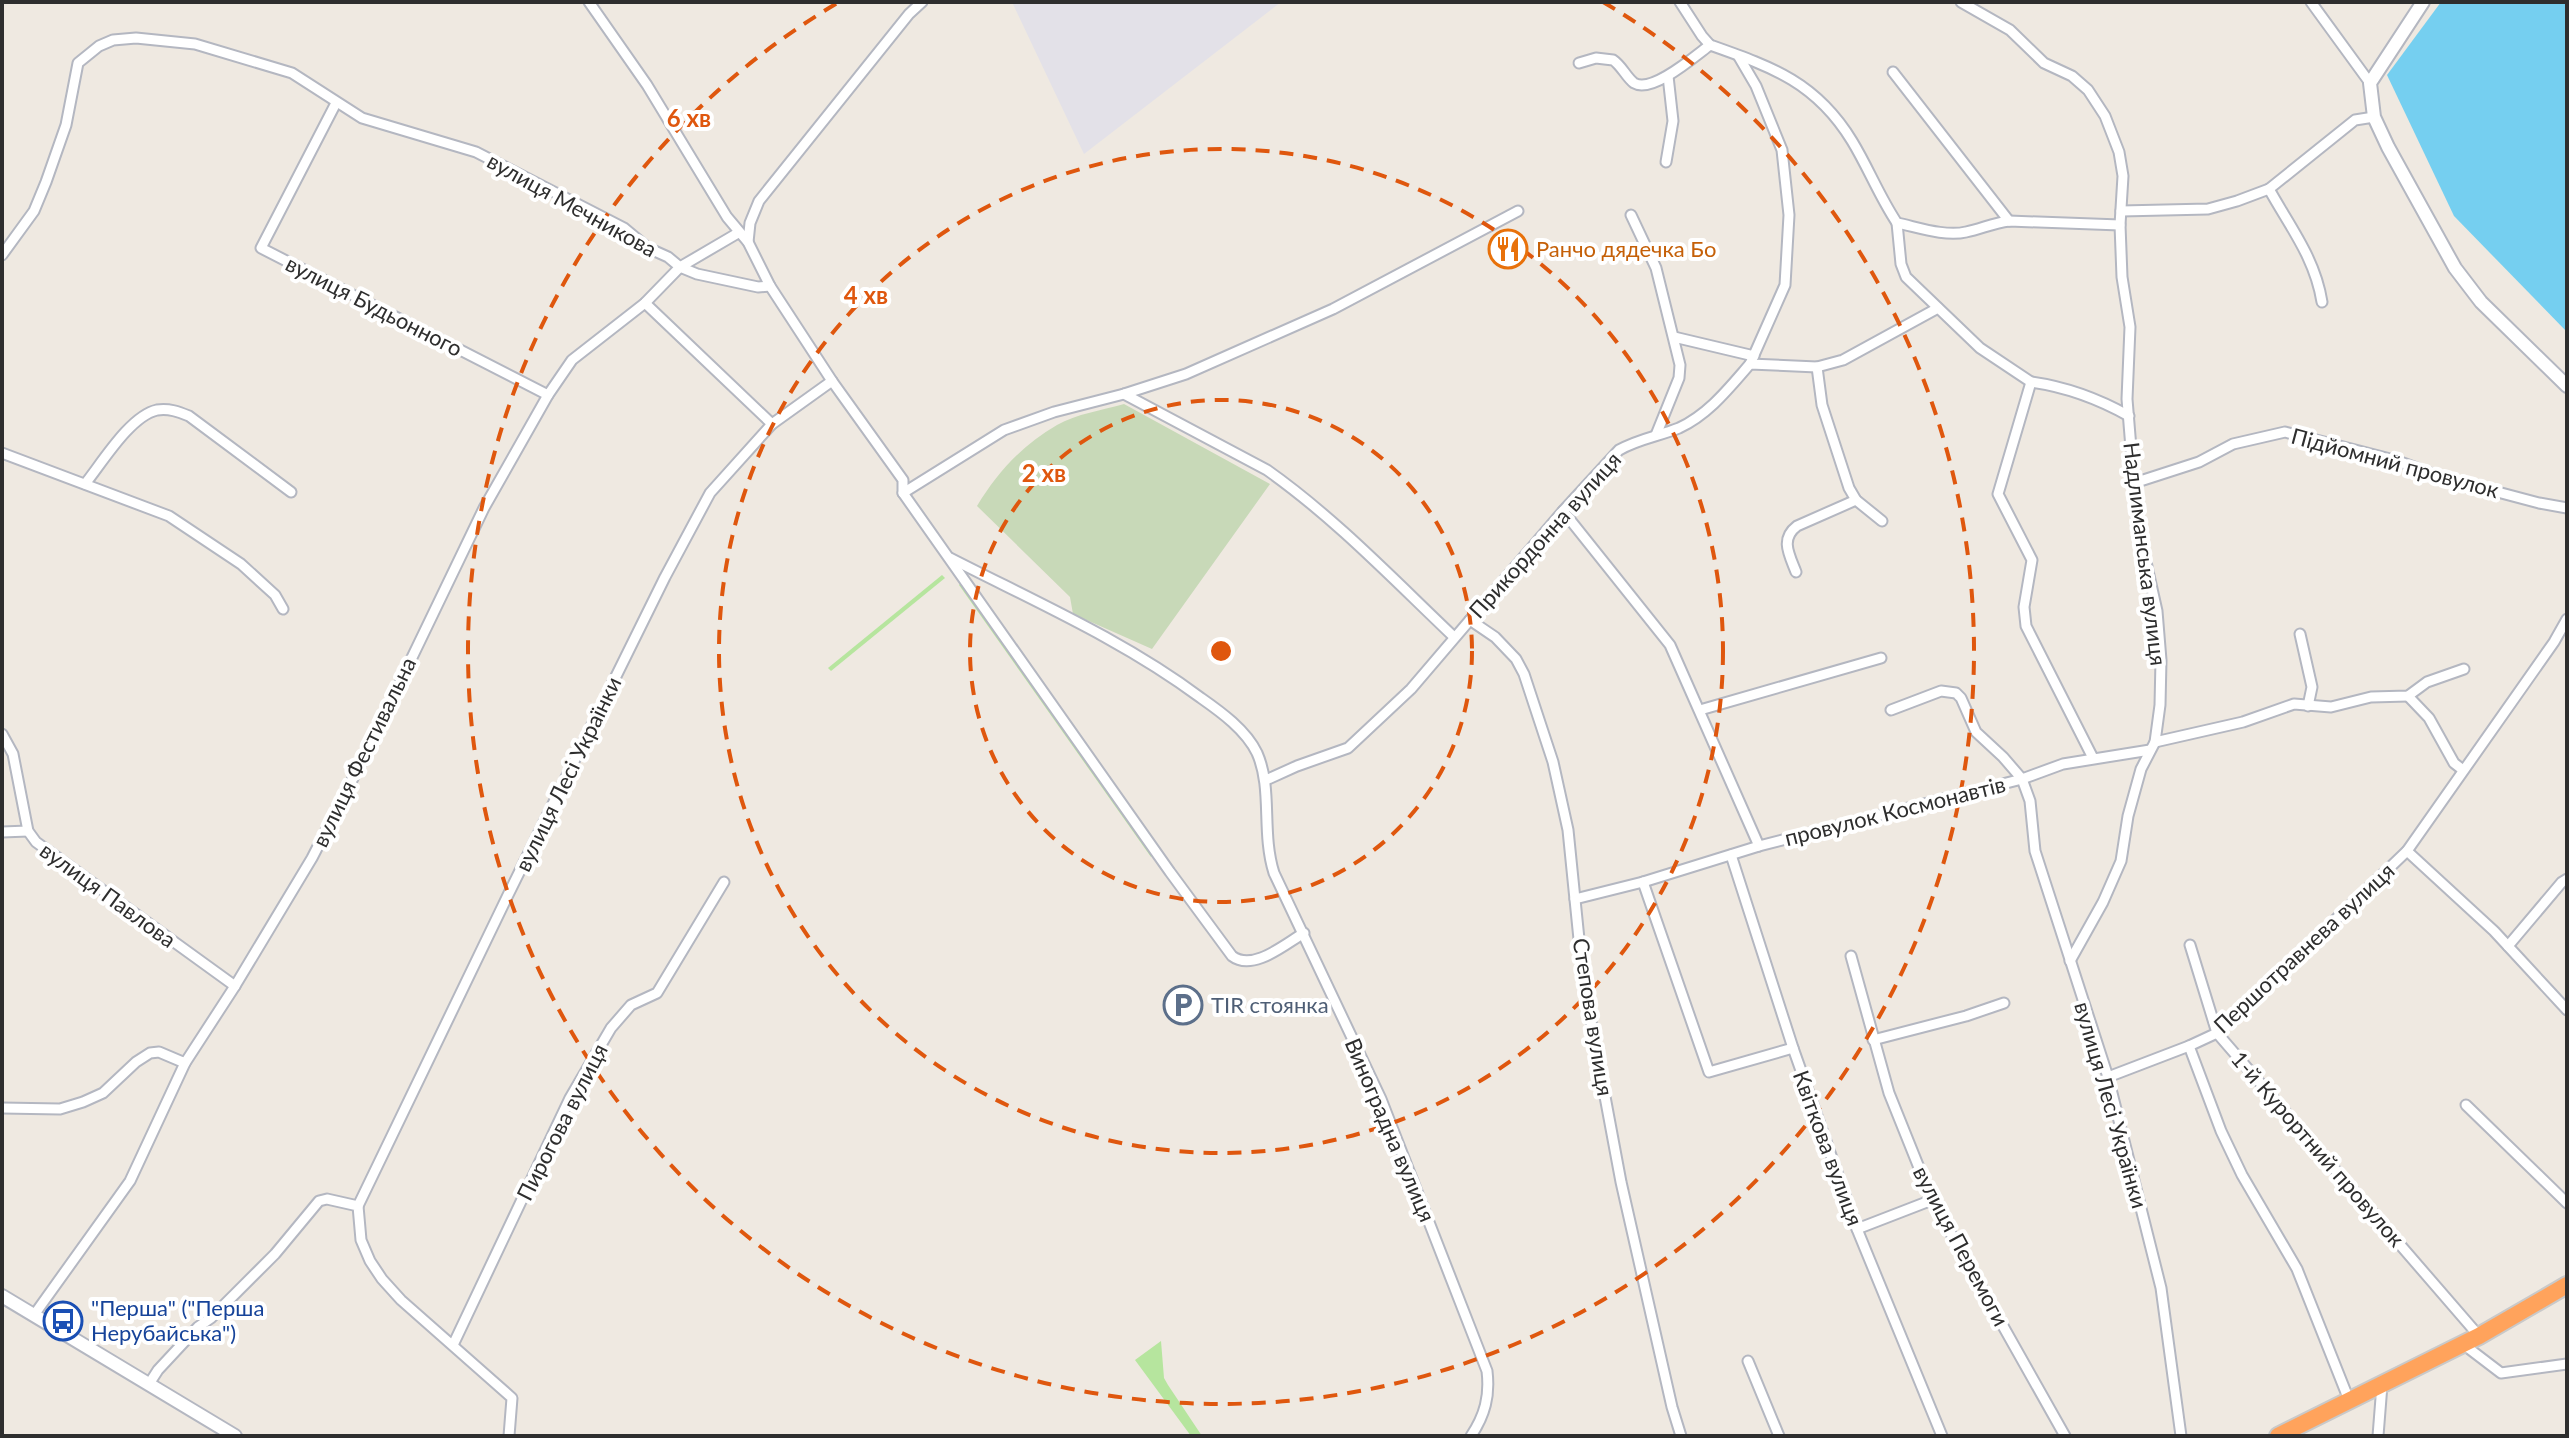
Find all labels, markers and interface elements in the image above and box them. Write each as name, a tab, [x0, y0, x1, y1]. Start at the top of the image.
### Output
text: 6 хв	[667, 103, 711, 132]
street label: вулиця Мечникова	[483, 147, 662, 262]
restaurant icon: Ранчо дядечка Бо	[1487, 228, 1529, 270]
place label: Ранчо дядечка Бо	[1536, 235, 1716, 262]
street label: вулиця Будьонного	[281, 249, 467, 362]
text: 4 хв	[844, 280, 888, 309]
street label: Підйомний провулок	[2288, 422, 2502, 503]
street label: Надлиманська вулиця	[2118, 441, 2173, 667]
street label: Прикордонна вулиця	[1463, 446, 1626, 623]
text: 2 хв	[1022, 458, 1066, 487]
centre of rings	[1207, 637, 1235, 665]
street label: вулиця Фестивальна	[306, 652, 421, 851]
street label: вулиця Лесі Українки	[509, 672, 626, 876]
street label: провулок Космонавтів	[1782, 770, 2008, 851]
street label: вулиця Павлова	[35, 836, 181, 953]
street label: Першотравнева вулиця	[2208, 857, 2400, 1038]
street label: Степова вулиця	[1568, 936, 1619, 1098]
parking icon: TIR стоянка	[1162, 984, 1204, 1026]
place label: TIR стоянка	[1211, 991, 1329, 1018]
street label: вулиця Лесі Українки	[2069, 999, 2154, 1211]
street label: Виноградна вулиця	[1340, 1034, 1441, 1226]
street label: Пирогова вулиця	[510, 1039, 613, 1205]
street label: 1-й Курортний провулок	[2226, 1045, 2411, 1252]
street label: Квіткова вулиця	[1788, 1066, 1869, 1229]
street label: вулиця Перемоги	[1908, 1161, 2015, 1330]
place label: "Перша" ("Перша Нерубайська")	[91, 1294, 264, 1346]
bus stop icon: "Перша" ("Перша Нерубайська")	[42, 1300, 84, 1342]

